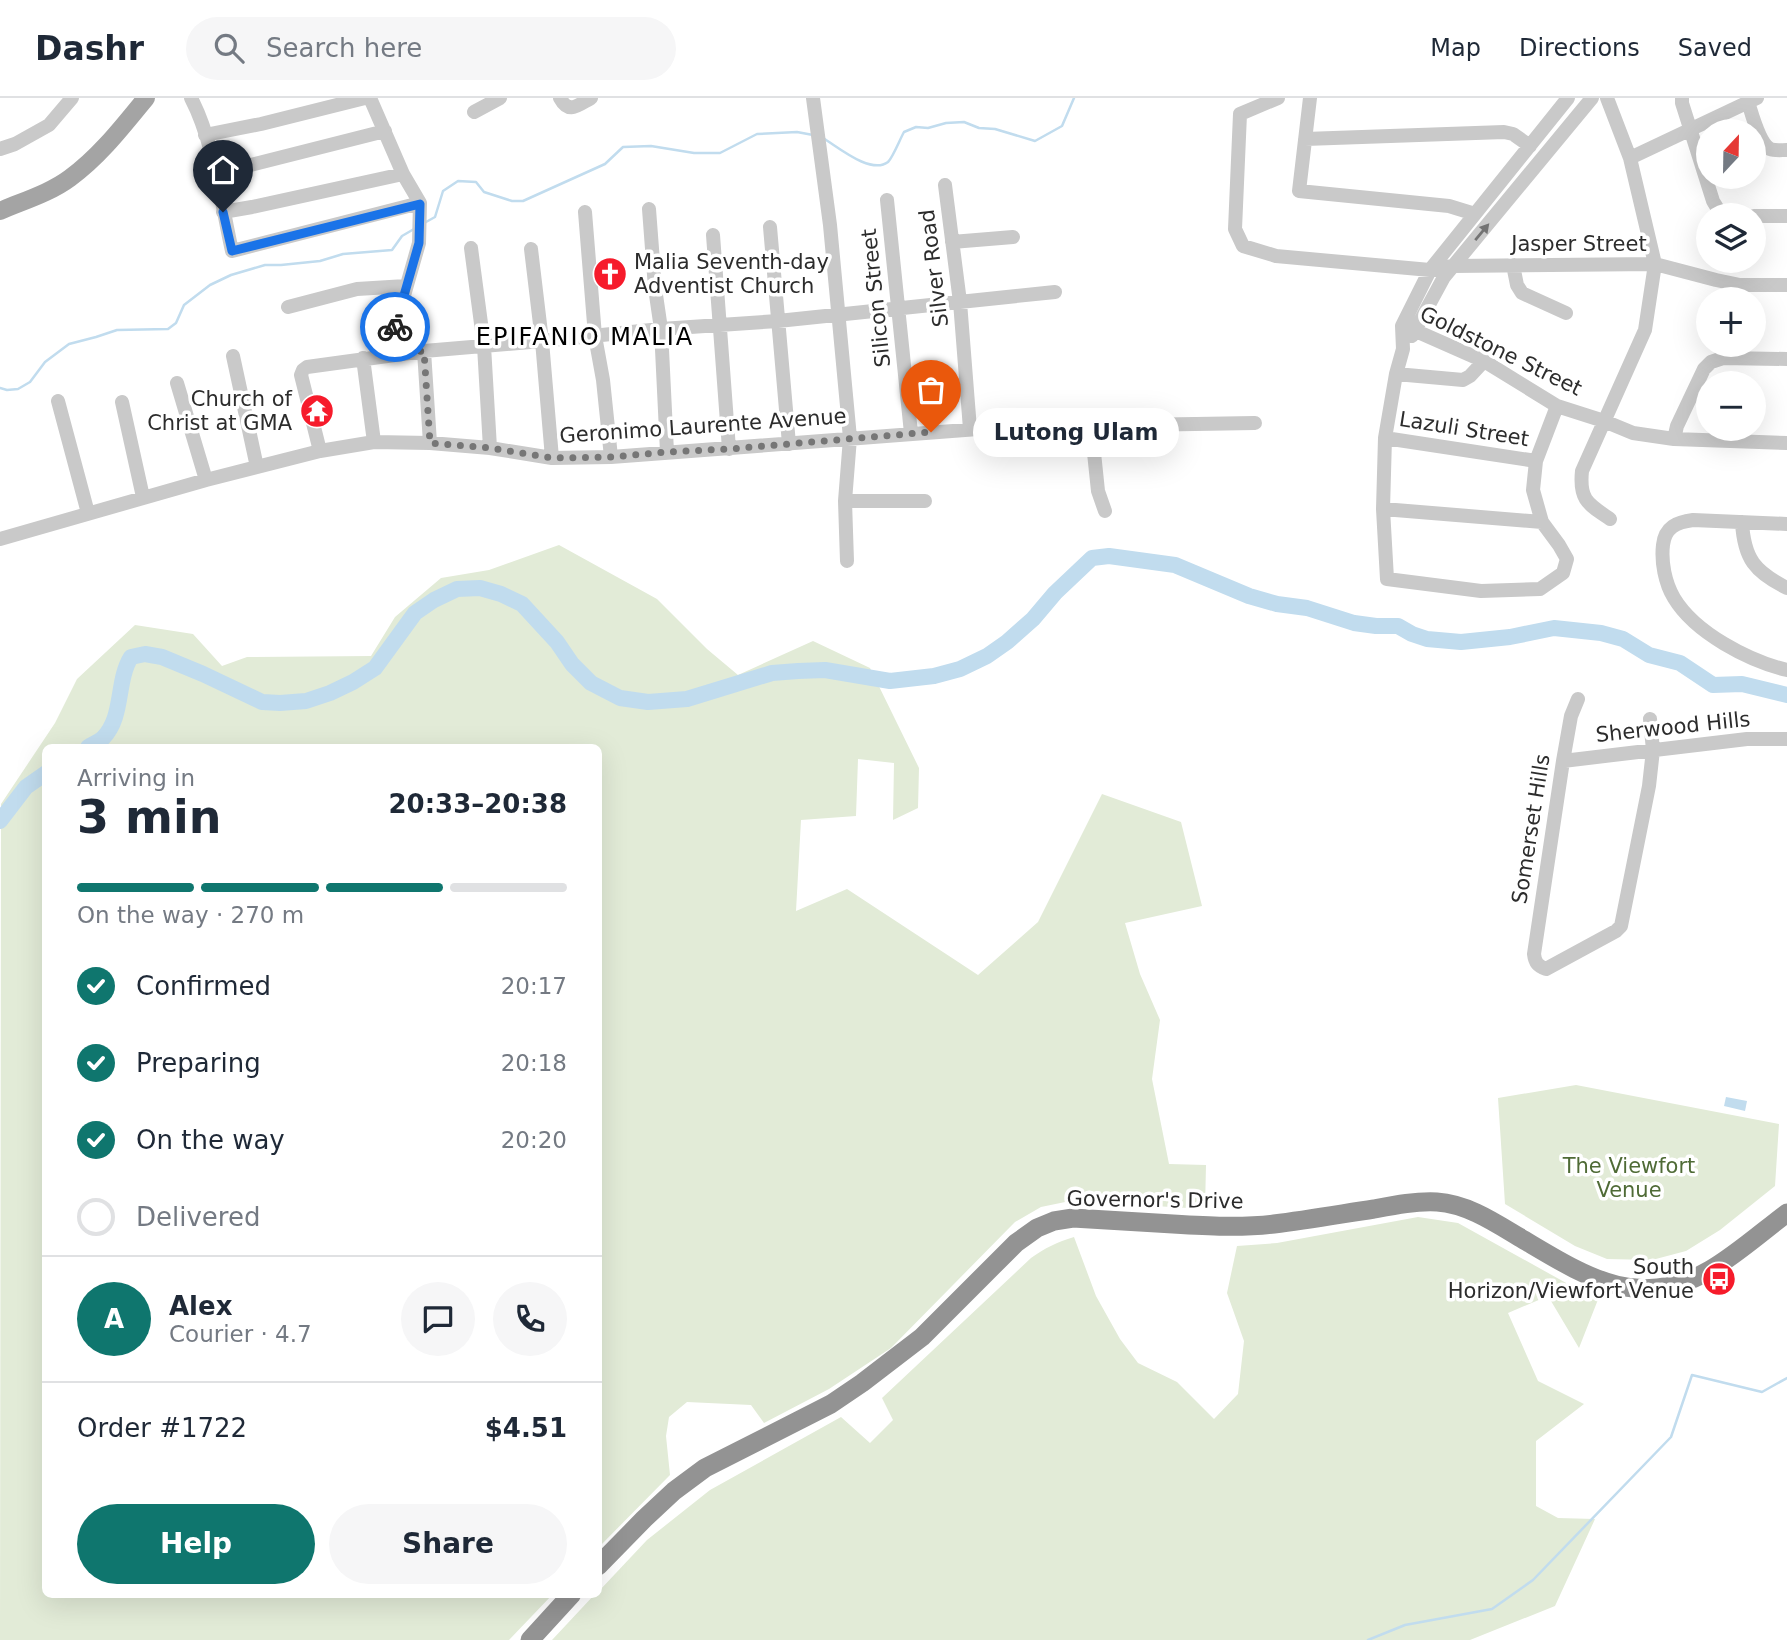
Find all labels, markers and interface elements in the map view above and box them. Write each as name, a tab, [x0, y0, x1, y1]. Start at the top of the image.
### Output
search box	[186, 17, 676, 80]
text: Dashr	[35, 29, 144, 68]
icon: search	[210, 29, 248, 67]
text: Search here	[266, 33, 422, 63]
text: Map	[1430, 34, 1481, 62]
text: Directions	[1519, 34, 1640, 62]
text: Saved	[1678, 34, 1752, 62]
north arrow	[1696, 119, 1766, 189]
map controls	[1696, 119, 1766, 441]
pin	[193, 140, 253, 212]
icon: home	[204, 151, 242, 189]
button: layers	[1696, 203, 1766, 273]
street label: Silver Road	[915, 208, 953, 328]
one-way arrow	[1474, 223, 1489, 241]
street label: Silicon Street	[857, 228, 895, 368]
street label: Jasper Street	[1509, 232, 1647, 256]
place label: Malia Seventh-day Adventist Church	[634, 250, 829, 298]
church icon: Malia Seventh-day Adventist Church	[591, 255, 629, 293]
button: +	[1696, 287, 1766, 357]
courier	[360, 292, 430, 362]
street label: Goldstone Street	[1416, 301, 1586, 401]
icon: bike	[376, 308, 414, 346]
district label: EPIFANIO MALIA	[476, 323, 694, 351]
pin	[901, 360, 961, 432]
icon: bag	[912, 371, 950, 409]
button: −	[1696, 371, 1766, 441]
place label: Church of Christ at GMA	[147, 387, 293, 435]
temple icon: Church of Christ at GMA	[298, 392, 336, 430]
street label: Geronimo Laurente Avenue	[559, 404, 847, 448]
street label: Lazuli Street	[1397, 407, 1531, 451]
callout: Lutong Ulam	[973, 408, 1180, 456]
text: Lutong Ulam	[994, 419, 1158, 445]
street label: Sherwood Hills	[1595, 707, 1751, 747]
street label: Somerset Hills	[1507, 752, 1555, 906]
text: Arriving in	[77, 765, 195, 791]
text: 20:33–20:38	[388, 789, 567, 819]
text: 3 min	[77, 790, 221, 844]
text: On the way · 270 m	[77, 902, 304, 928]
icon: check	[77, 967, 115, 1005]
text: Confirmed	[136, 971, 271, 1001]
text: 20:17	[501, 973, 567, 999]
icon: check	[77, 1044, 115, 1082]
text: Preparing	[136, 1048, 261, 1078]
text: 20:18	[501, 1050, 567, 1076]
icon: check	[77, 1121, 115, 1159]
text: On the way	[136, 1125, 285, 1155]
text: 20:20	[501, 1127, 567, 1153]
park label: The Viewfort Venue	[1562, 1154, 1695, 1202]
street label: Governor's Drive	[1066, 1186, 1244, 1214]
text: Delivered	[136, 1202, 260, 1232]
place label: South Horizon/Viewfort Venue	[1448, 1255, 1694, 1303]
bus stop icon: South Horizon/Viewfort Venue	[1700, 1260, 1738, 1298]
button: chat	[401, 1282, 475, 1356]
button: phone	[493, 1282, 567, 1356]
text: Alex	[169, 1291, 232, 1321]
text: A	[104, 1304, 124, 1334]
text: Courier · 4.7	[169, 1321, 312, 1347]
text: Order #1722	[77, 1413, 247, 1443]
text: $4.51	[485, 1413, 567, 1443]
button: Help	[77, 1504, 315, 1584]
button: Share	[329, 1504, 567, 1584]

